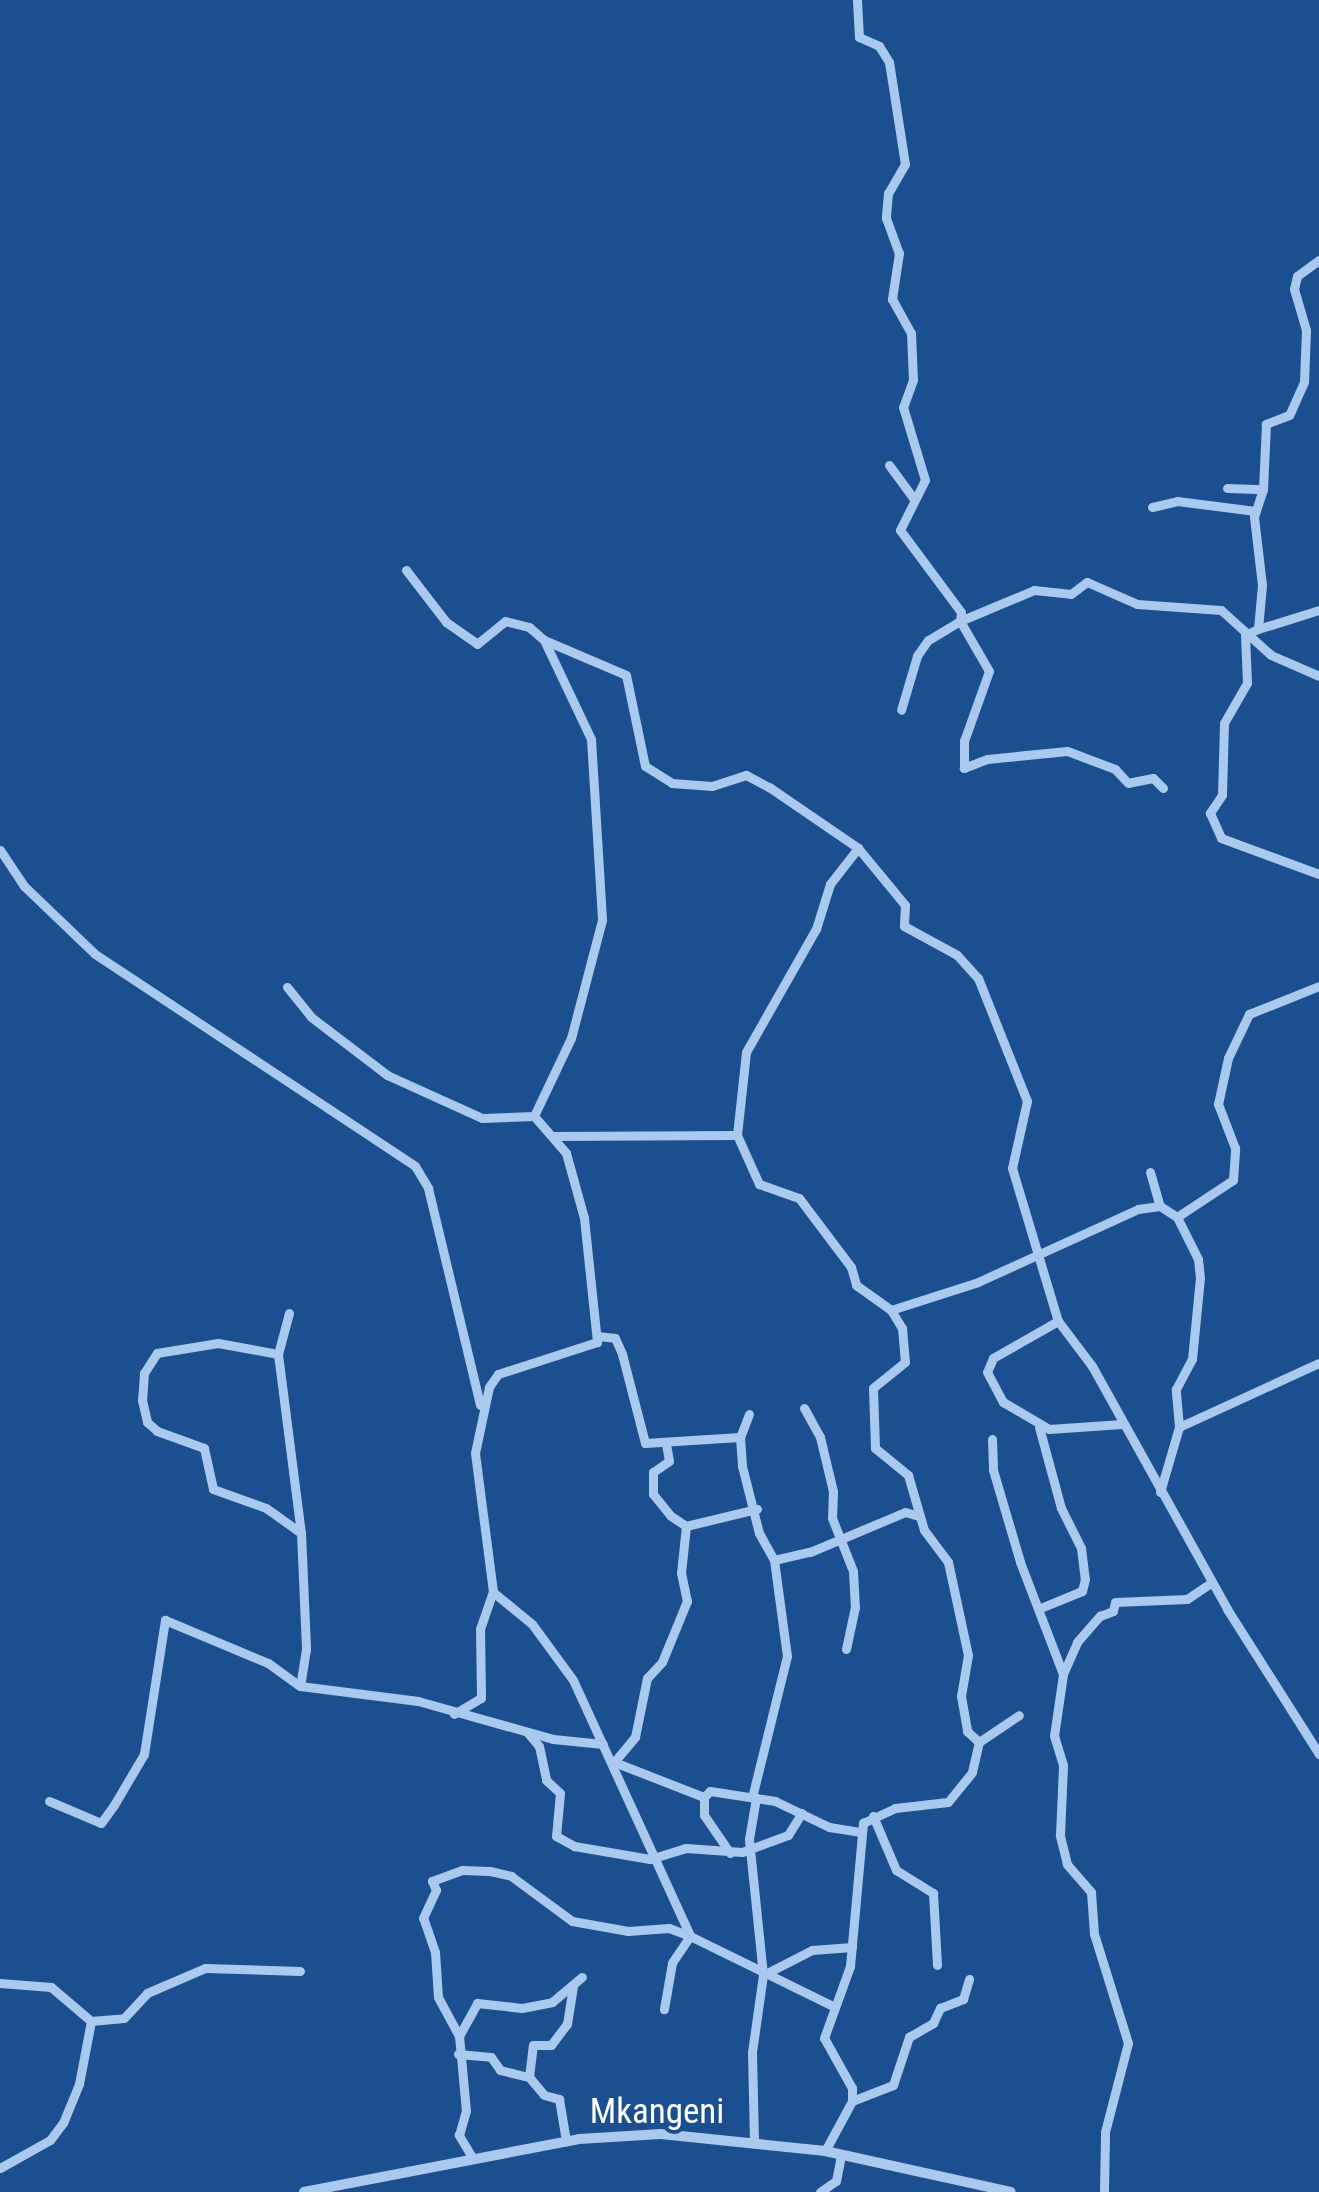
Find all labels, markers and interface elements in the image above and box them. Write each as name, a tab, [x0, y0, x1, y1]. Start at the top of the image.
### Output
street label: Mkangeni	[590, 2091, 724, 2133]

